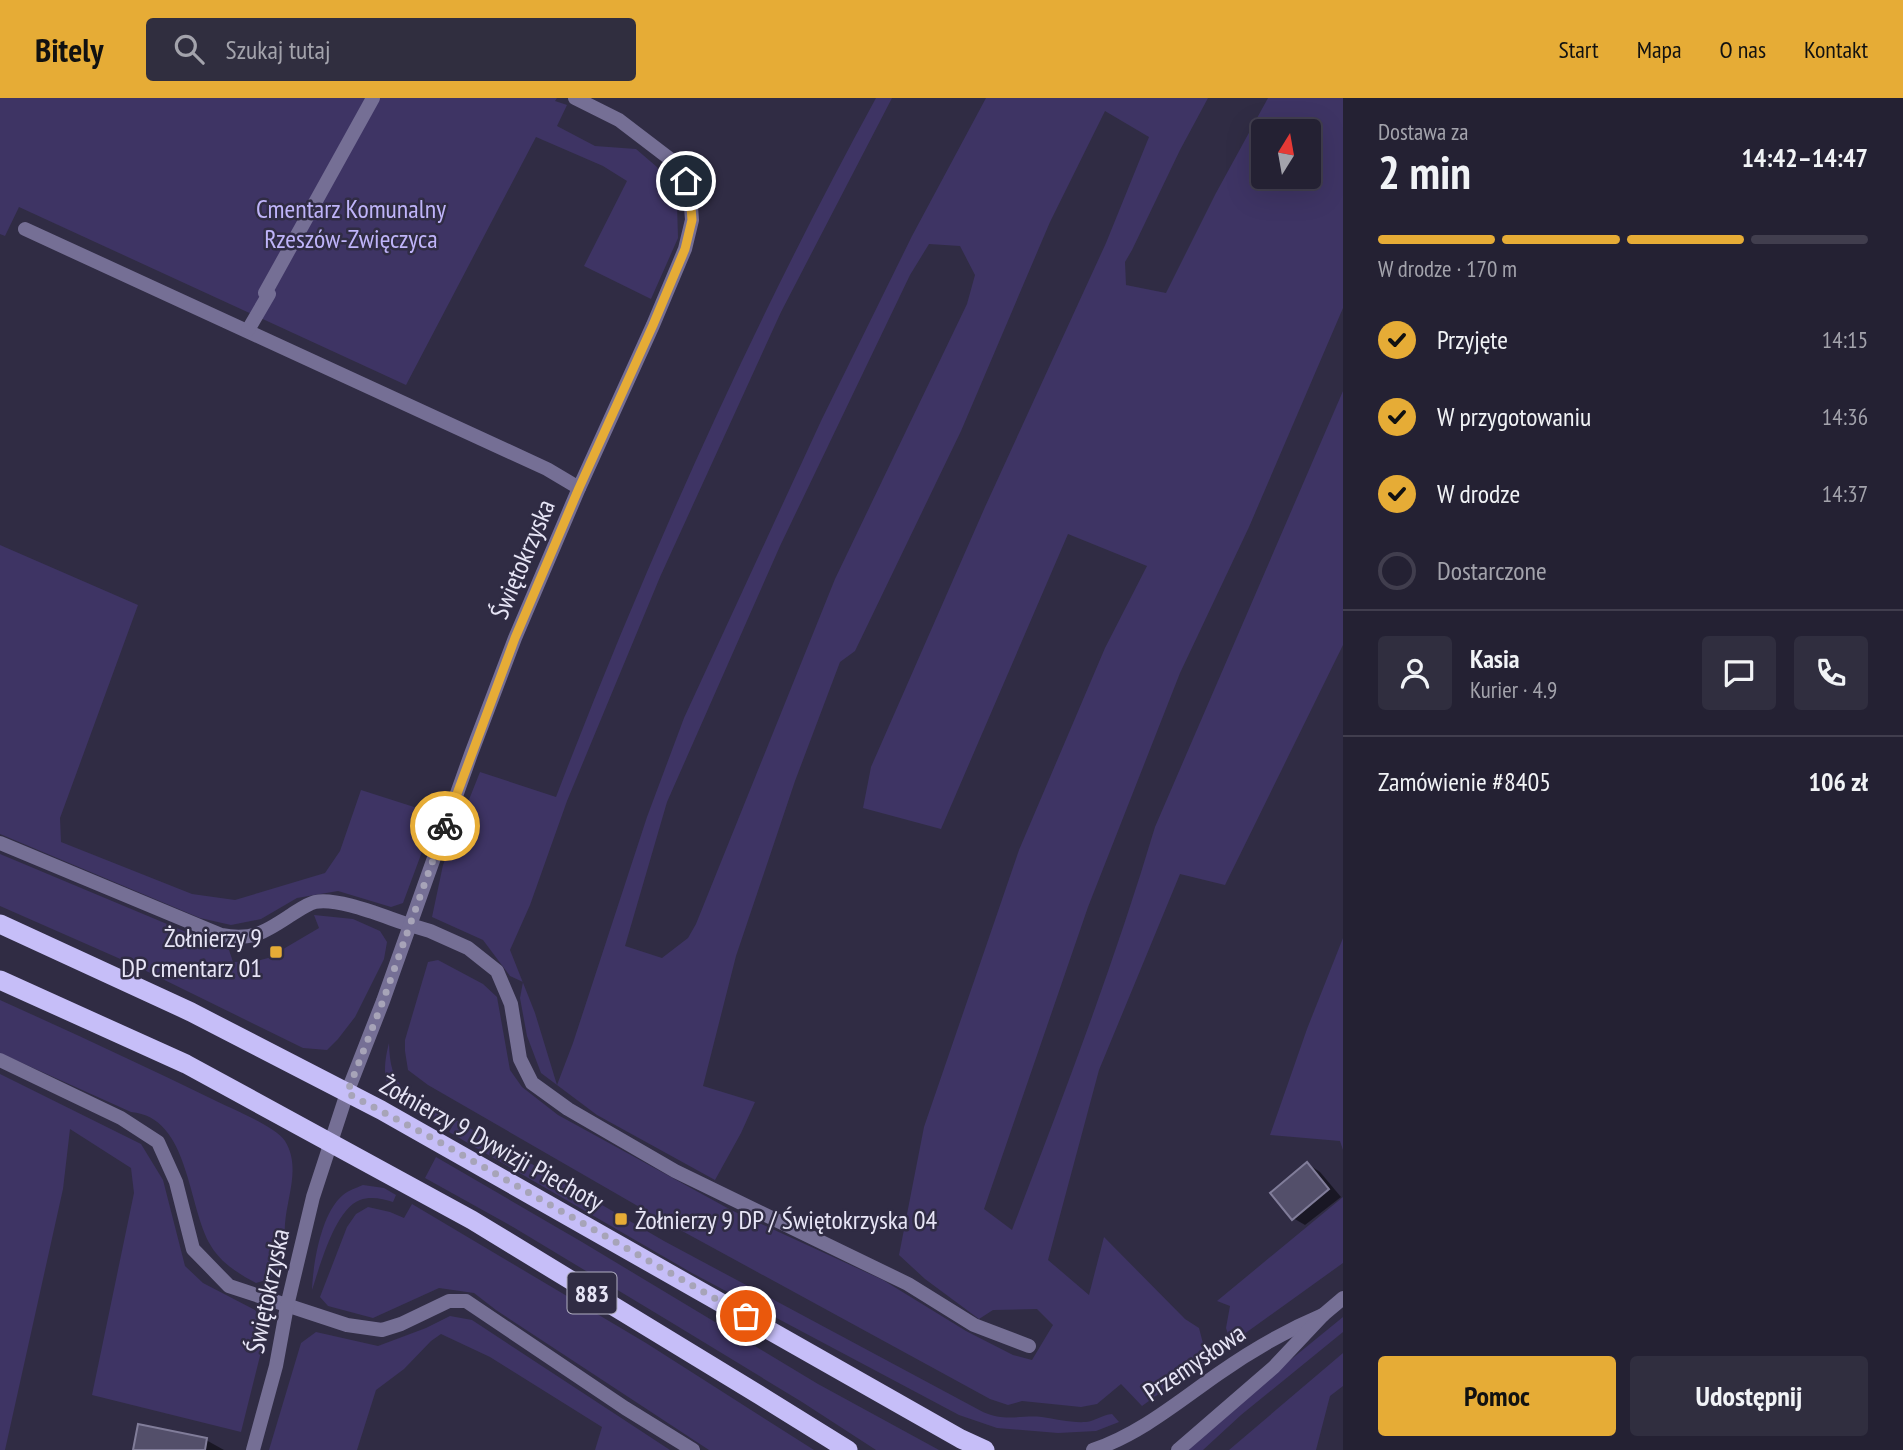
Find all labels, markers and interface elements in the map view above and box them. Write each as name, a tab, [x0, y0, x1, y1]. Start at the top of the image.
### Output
search box	[146, 18, 636, 81]
text: Bitely	[35, 28, 104, 71]
icon: search	[170, 30, 208, 68]
text: Szukaj tutaj	[226, 33, 330, 66]
text: Start	[1558, 34, 1599, 65]
text: Mapa	[1637, 34, 1682, 65]
text: O nas	[1720, 34, 1766, 65]
text: Kontakt	[1804, 34, 1868, 65]
text: Dostawa za	[1378, 117, 1468, 146]
north arrow	[1251, 119, 1321, 189]
map controls	[1251, 119, 1321, 189]
text: 14:42–14:47	[1741, 141, 1868, 174]
text: 2 min	[1378, 142, 1471, 202]
pin	[656, 151, 716, 211]
icon: home	[667, 162, 705, 200]
park label: Cmentarz Komunalny Rzeszów-Zwięczyca	[256, 192, 446, 255]
text: W drodze · 170 m	[1378, 254, 1517, 283]
icon: check	[1378, 321, 1416, 359]
text: Przyjęte	[1437, 323, 1508, 356]
text: 14:15	[1822, 325, 1868, 354]
icon: check	[1378, 398, 1416, 436]
text: W przygotowaniu	[1437, 400, 1591, 433]
text: 14:36	[1822, 402, 1868, 431]
icon: check	[1378, 475, 1416, 513]
text: W drodze	[1437, 477, 1520, 510]
text: 14:37	[1822, 479, 1868, 508]
street label: Świętokrzyska	[482, 494, 562, 624]
text: Dostarczone	[1437, 554, 1547, 587]
button: person	[1378, 636, 1452, 710]
button: chat	[1702, 636, 1776, 710]
button: phone	[1794, 636, 1868, 710]
text: Kasia	[1470, 642, 1520, 675]
text: Kurier · 4.9	[1470, 675, 1557, 704]
text: Zamówienie #8405	[1378, 765, 1551, 798]
text: 106 zł	[1809, 765, 1868, 798]
courier	[410, 791, 480, 861]
icon: bike	[426, 807, 464, 845]
place label: Żołnierzy 9 DP cmentarz 01	[121, 921, 262, 984]
marker: Żołnierzy 9 DP cmentarz 01	[268, 944, 284, 960]
street label: Żołnierzy 9 Dywizji Piechoty	[374, 1068, 610, 1218]
place label: Żołnierzy 9 DP / Świętokrzyska 04	[635, 1203, 937, 1236]
marker: Żołnierzy 9 DP / Świętokrzyska 04	[613, 1211, 629, 1227]
street label: Świętokrzyska	[238, 1226, 296, 1356]
road number: 883	[568, 1273, 616, 1314]
pin	[716, 1286, 776, 1346]
icon: bag	[727, 1297, 765, 1335]
street label: Przemysłowa	[1137, 1316, 1251, 1408]
button: Pomoc	[1378, 1356, 1616, 1436]
button: Udostępnij	[1630, 1356, 1868, 1436]

